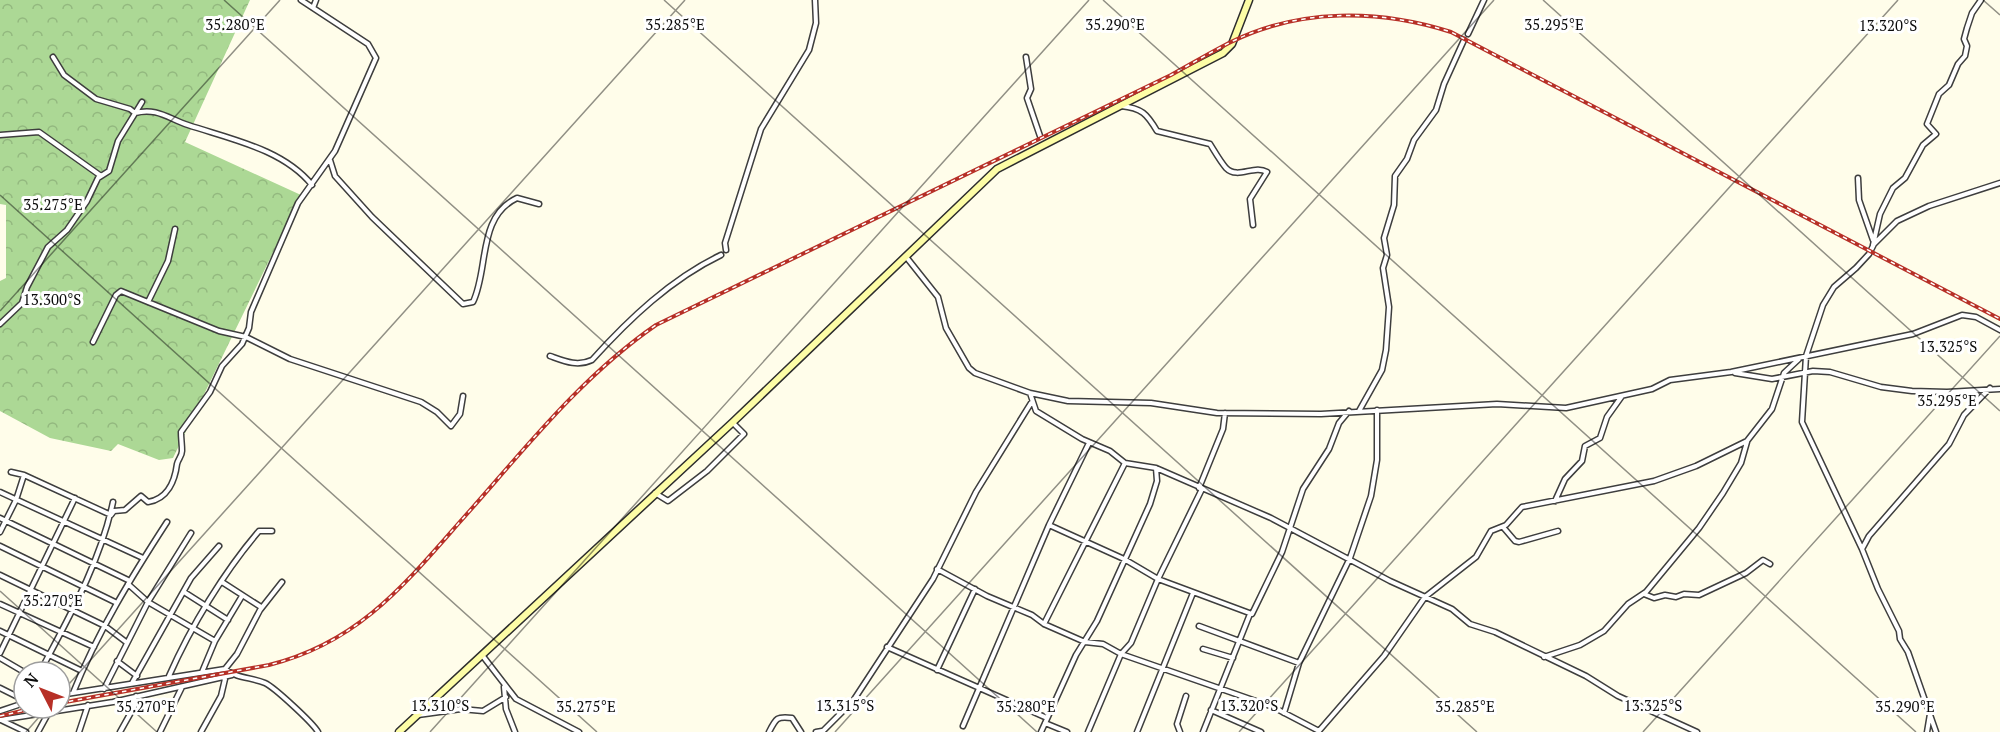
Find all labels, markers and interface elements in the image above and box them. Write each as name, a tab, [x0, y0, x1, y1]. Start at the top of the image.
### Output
text: 35.280°E	[205, 14, 265, 34]
text: 35.285°E	[645, 14, 705, 34]
text: 35.290°E	[1085, 14, 1145, 34]
text: 35.295°E	[1524, 14, 1584, 34]
text: 13.320°S	[1859, 15, 1917, 35]
text: 35.275°E	[23, 194, 83, 214]
text: 13.300°S	[23, 289, 81, 309]
text: 13.325°S	[1919, 336, 1977, 356]
text: 35.295°E	[1917, 390, 1977, 410]
text: 35.270°E	[23, 590, 83, 610]
north arrow	[12, 660, 72, 720]
text: N	[19, 668, 43, 692]
text: 13.310°S	[411, 695, 469, 715]
text: 13.315°S	[816, 695, 874, 715]
text: 13.320°S	[1220, 695, 1278, 715]
text: 13.325°S	[1624, 695, 1682, 715]
text: 35.270°E	[116, 696, 176, 716]
text: 35.275°E	[556, 696, 616, 716]
text: 35.280°E	[996, 696, 1056, 716]
text: 35.285°E	[1435, 696, 1495, 716]
text: 35.290°E	[1875, 696, 1935, 716]

